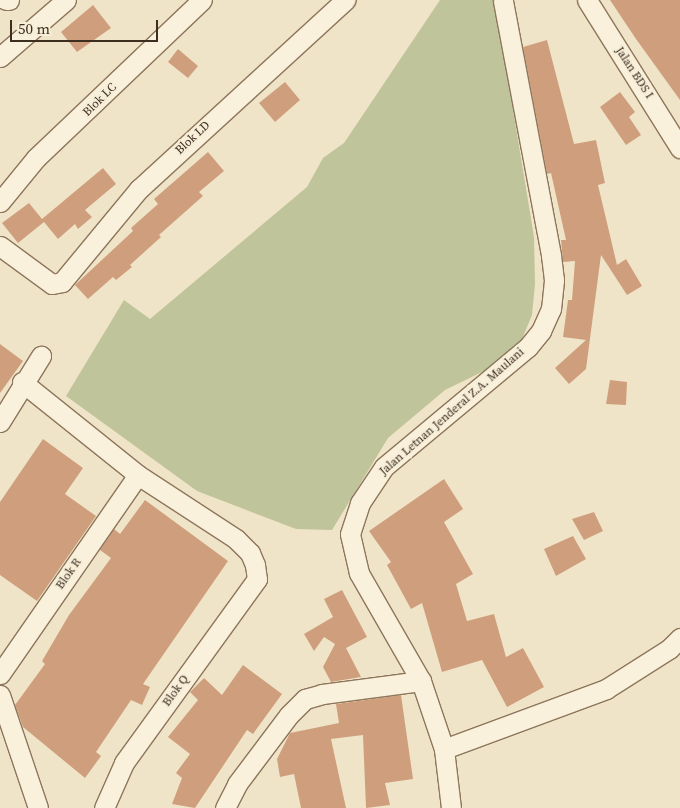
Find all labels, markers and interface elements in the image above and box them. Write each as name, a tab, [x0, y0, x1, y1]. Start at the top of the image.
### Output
scale bar	[12, 10, 160, 42]
text: 50 m	[18, 18, 50, 39]
street label: Jalan BDS I	[612, 44, 656, 102]
street label: Blok LC	[80, 80, 120, 120]
street label: Blok LD	[173, 118, 213, 158]
street label: Jalan Letnan Jenderal Z.A. Maulani	[377, 345, 527, 479]
street label: Blok R	[53, 556, 85, 592]
street label: Blok Q	[160, 672, 192, 710]

